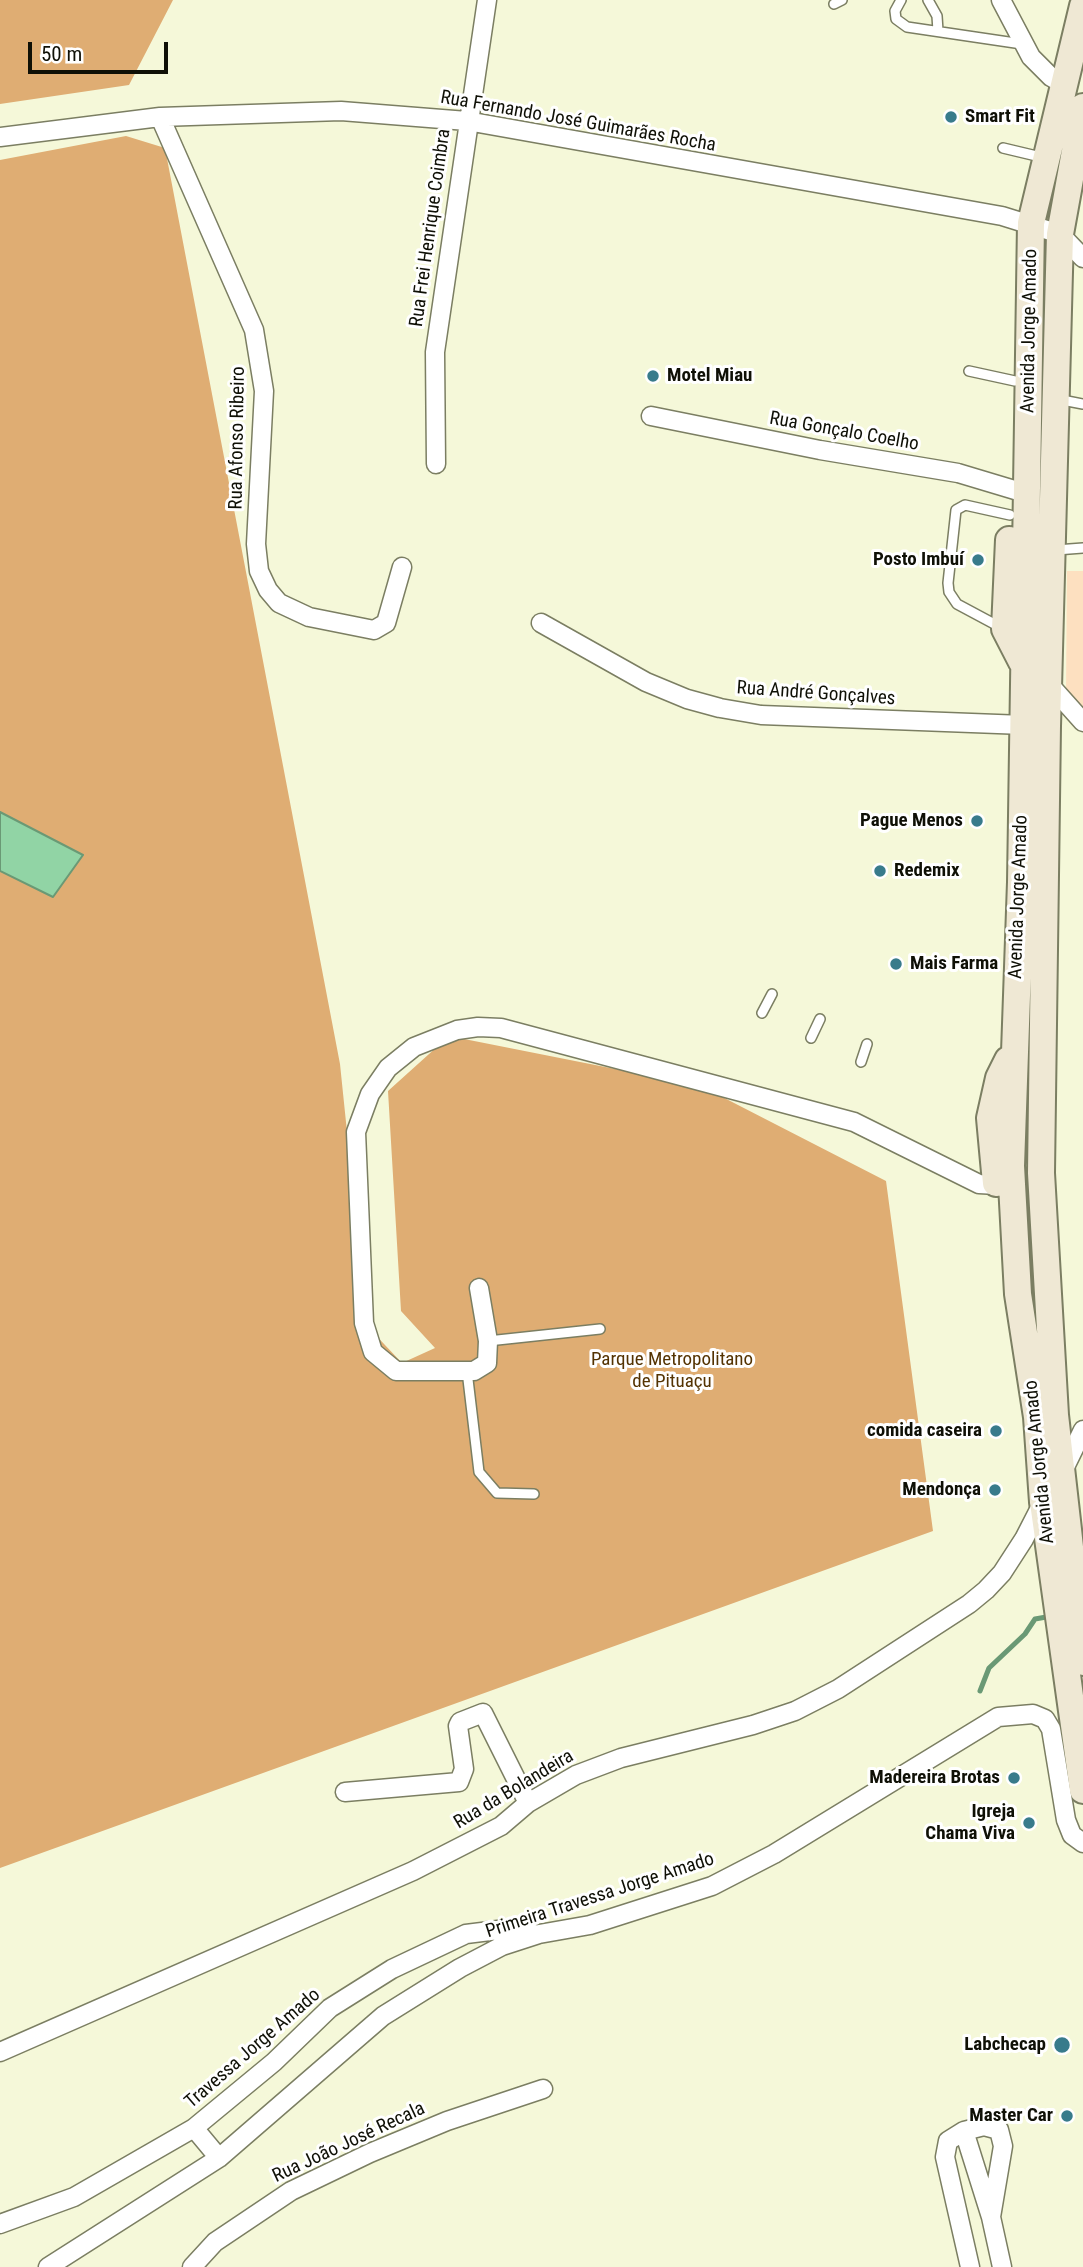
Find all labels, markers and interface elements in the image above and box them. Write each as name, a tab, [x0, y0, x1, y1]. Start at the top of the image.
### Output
scale bar	[32, 28, 172, 72]
text: 50 m	[41, 42, 82, 66]
street label: Rua Fernando José Guimarães Rocha	[439, 87, 717, 157]
place label: Smart Fit	[965, 106, 1035, 128]
marker: Smart Fit	[943, 109, 959, 125]
street label: Rua Frei Henrique Coimbra	[406, 128, 456, 328]
street label: Avenida Jorge Amado	[1017, 249, 1043, 413]
place label: Motel Miau	[667, 365, 752, 387]
street label: Rua Afonso Ribeiro	[225, 366, 251, 510]
marker: Motel Miau	[645, 368, 661, 384]
street label: Rua Gonçalo Coelho	[768, 408, 920, 456]
place label: Posto Imbuí	[873, 549, 964, 571]
marker: Posto Imbuí	[970, 552, 986, 568]
street label: Rua André Gonçalves	[736, 677, 896, 711]
place label: Pague Menos	[860, 810, 963, 832]
marker: Pague Menos	[969, 813, 985, 829]
street label: Avenida Jorge Amado	[1005, 815, 1033, 979]
place label: Redemix	[894, 860, 960, 882]
marker: Redemix	[872, 863, 888, 879]
place label: Mais Farma	[910, 953, 998, 975]
marker: Mais Farma	[888, 956, 904, 972]
park label: Parque Metropolitano de Pituaçu	[591, 1349, 753, 1393]
street label: Avenida Jorge Amado	[1020, 1379, 1060, 1545]
place label: comida caseira	[867, 1420, 982, 1442]
marker: comida caseira	[988, 1423, 1004, 1439]
place label: Mendonça	[902, 1479, 981, 1501]
marker: Mendonça	[987, 1482, 1003, 1498]
street label: Rua da Bolandeira	[450, 1745, 578, 1835]
place label: Madereira Brotas	[869, 1767, 1000, 1789]
marker: Madereira Brotas	[1006, 1770, 1022, 1786]
place label: Igreja Chama Viva	[925, 1801, 1015, 1845]
marker: Igreja Chama Viva	[1021, 1815, 1037, 1831]
street label: Primeira Travessa Jorge Amado	[483, 1848, 717, 1944]
street label: Travessa Jorge Amado	[181, 1984, 325, 2114]
place label: Labchecap	[964, 2034, 1046, 2056]
marker: Labchecap	[1052, 2035, 1072, 2055]
street label: Rua João José Recala	[269, 2098, 429, 2188]
place label: Master Car	[969, 2105, 1053, 2127]
marker: Master Car	[1059, 2108, 1075, 2124]

